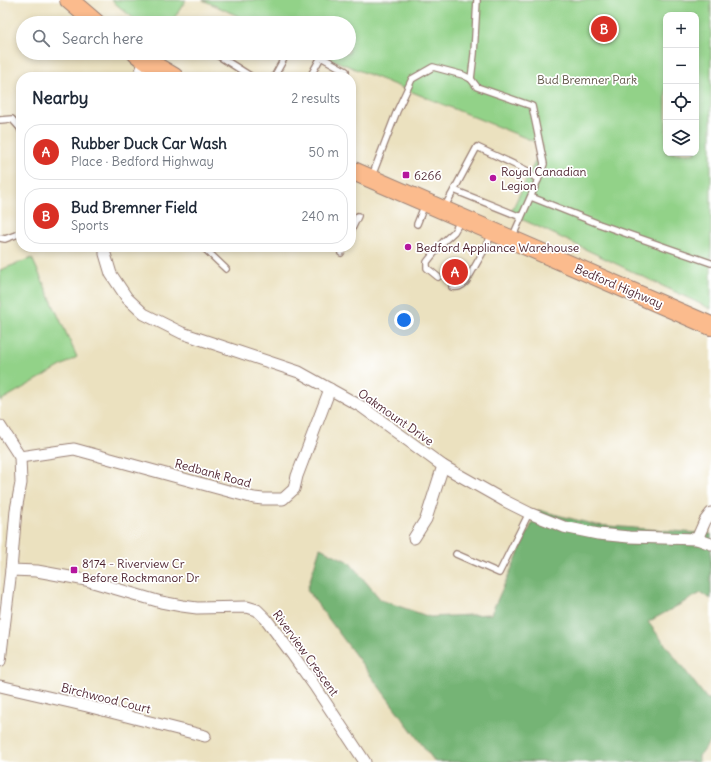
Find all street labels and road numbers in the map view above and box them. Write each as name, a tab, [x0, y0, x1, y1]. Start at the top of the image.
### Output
street label: Bedford Highway	[573, 261, 665, 311]
street label: Oakmount Drive	[355, 385, 437, 449]
street label: Redbank Road	[173, 456, 253, 490]
street label: Riverview Crescent	[270, 607, 342, 699]
street label: Birchwood Court	[60, 680, 152, 716]

